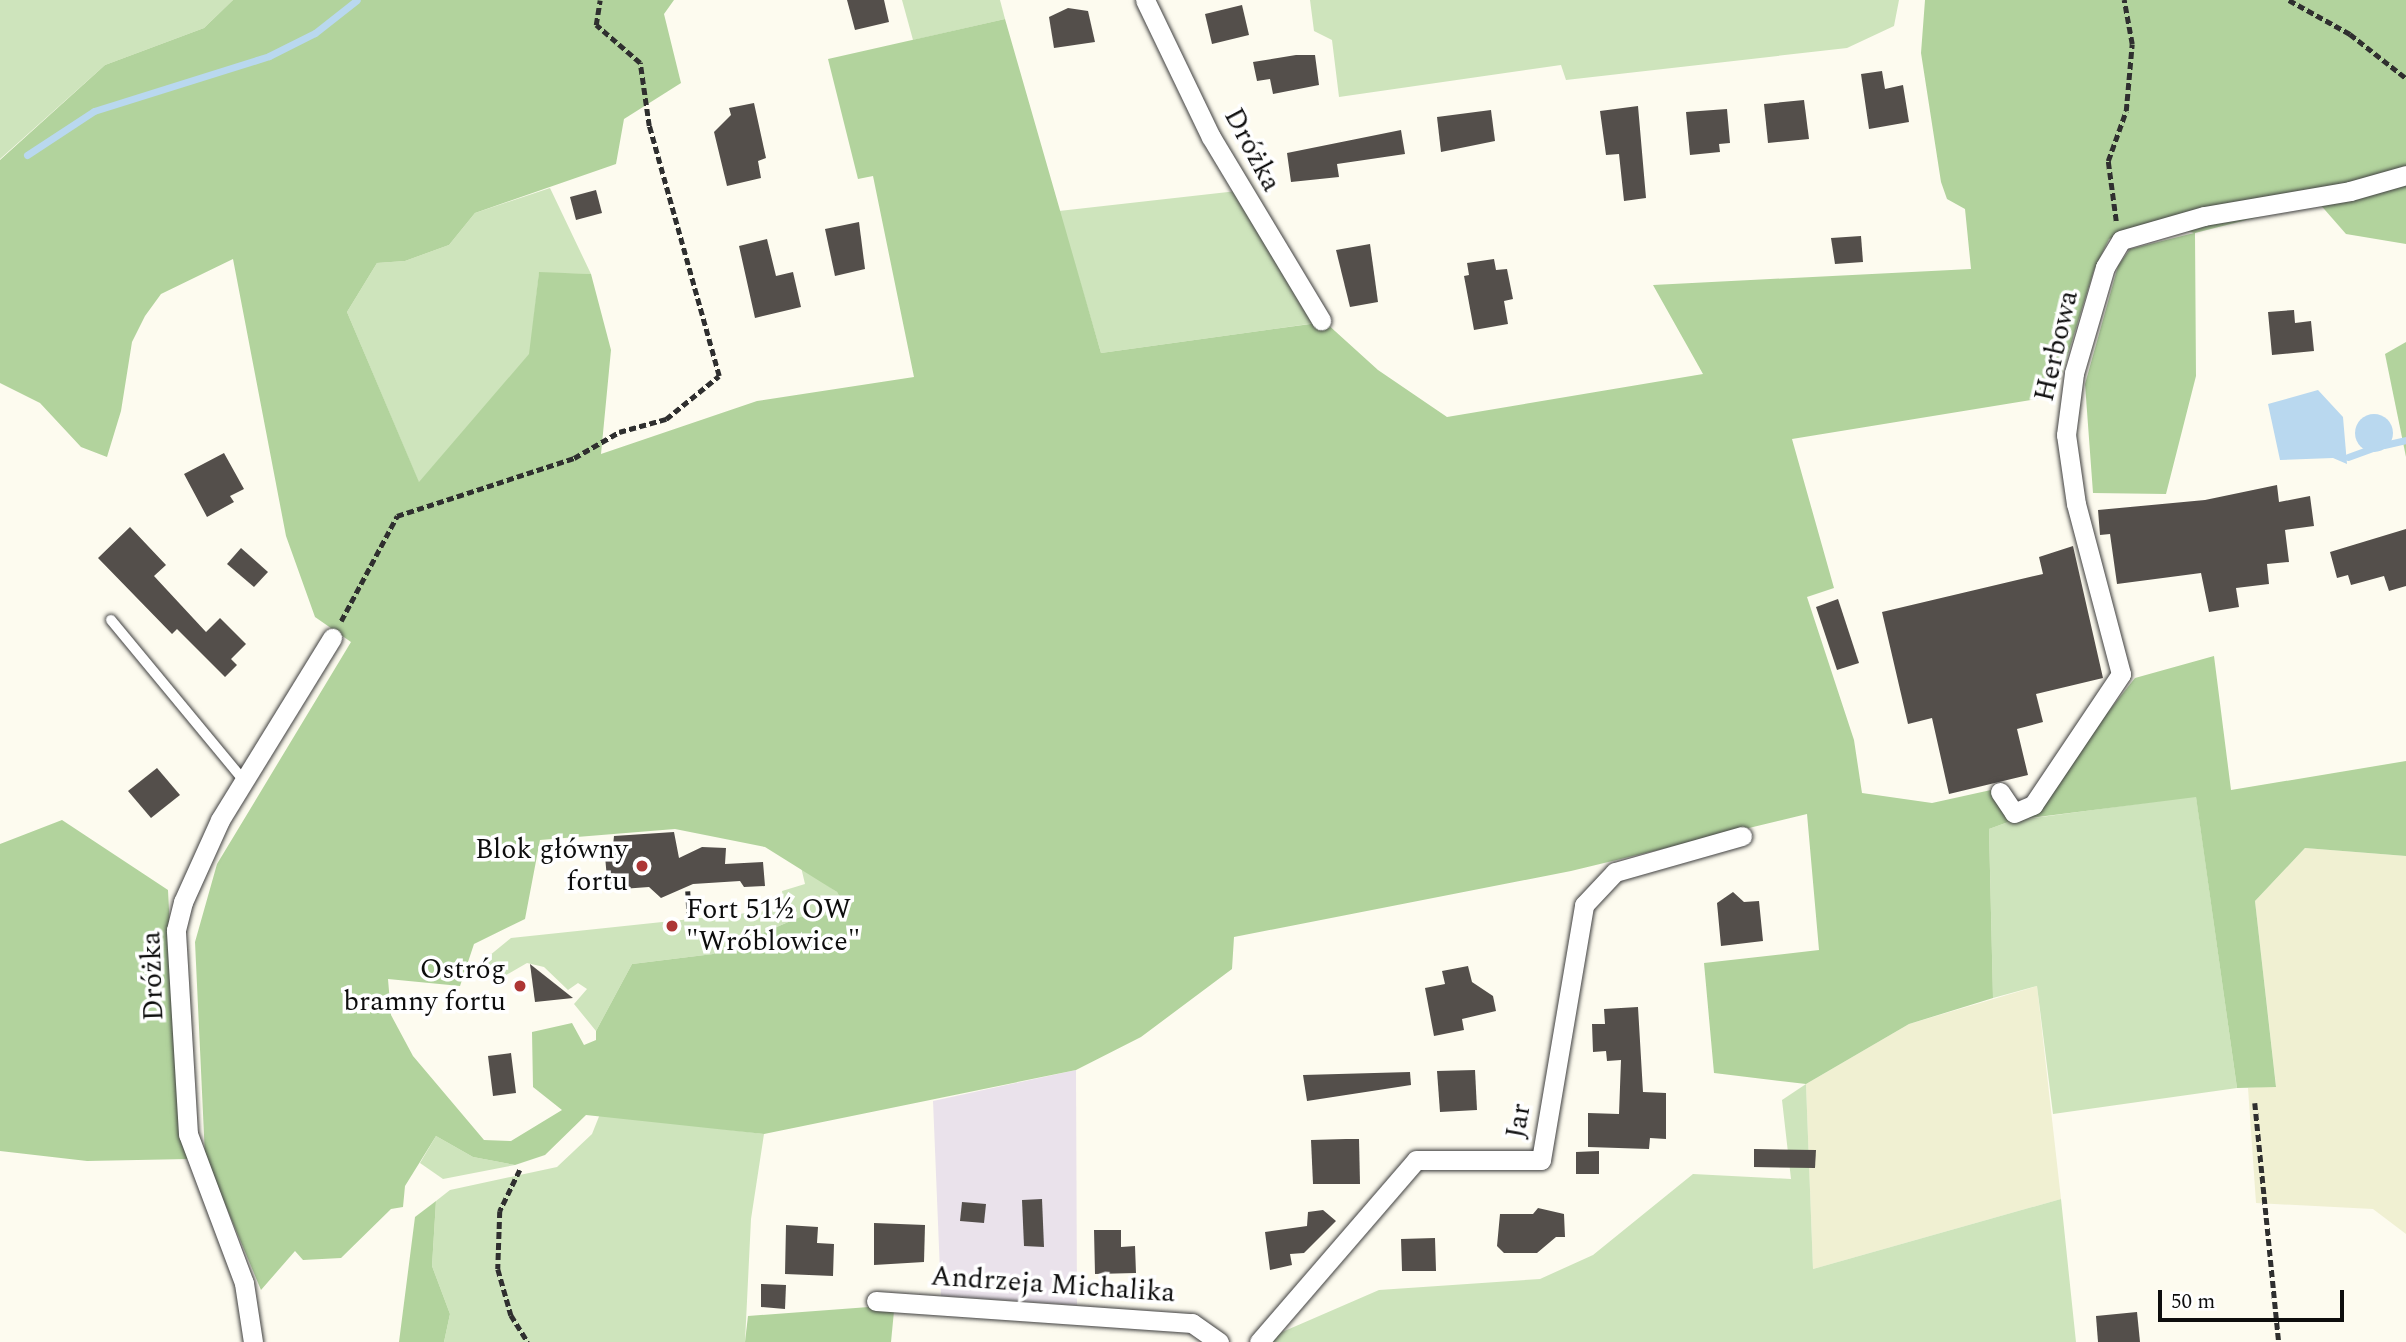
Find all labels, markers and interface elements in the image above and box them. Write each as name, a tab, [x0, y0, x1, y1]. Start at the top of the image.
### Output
street label: Dróżka	[1216, 102, 1288, 198]
street label: Herbowa	[2028, 287, 2086, 405]
place label: Blok główny fortu	[475, 833, 628, 899]
marker: Blok główny fortu	[634, 858, 650, 874]
place label: Fort 51½ OW "Wróblowice"	[686, 893, 860, 959]
marker: Fort 51½ OW "Wróblowice"	[664, 918, 680, 934]
street label: Dróżka	[135, 931, 171, 1021]
place label: Ostróg bramny fortu	[343, 953, 506, 1019]
marker: Ostróg bramny fortu	[512, 978, 528, 994]
street label: Jar	[1499, 1101, 1539, 1141]
street label: Andrzeja Michalika	[930, 1260, 1176, 1310]
scale bar	[2161, 1276, 2346, 1320]
text: 50 m	[2171, 1286, 2215, 1318]

